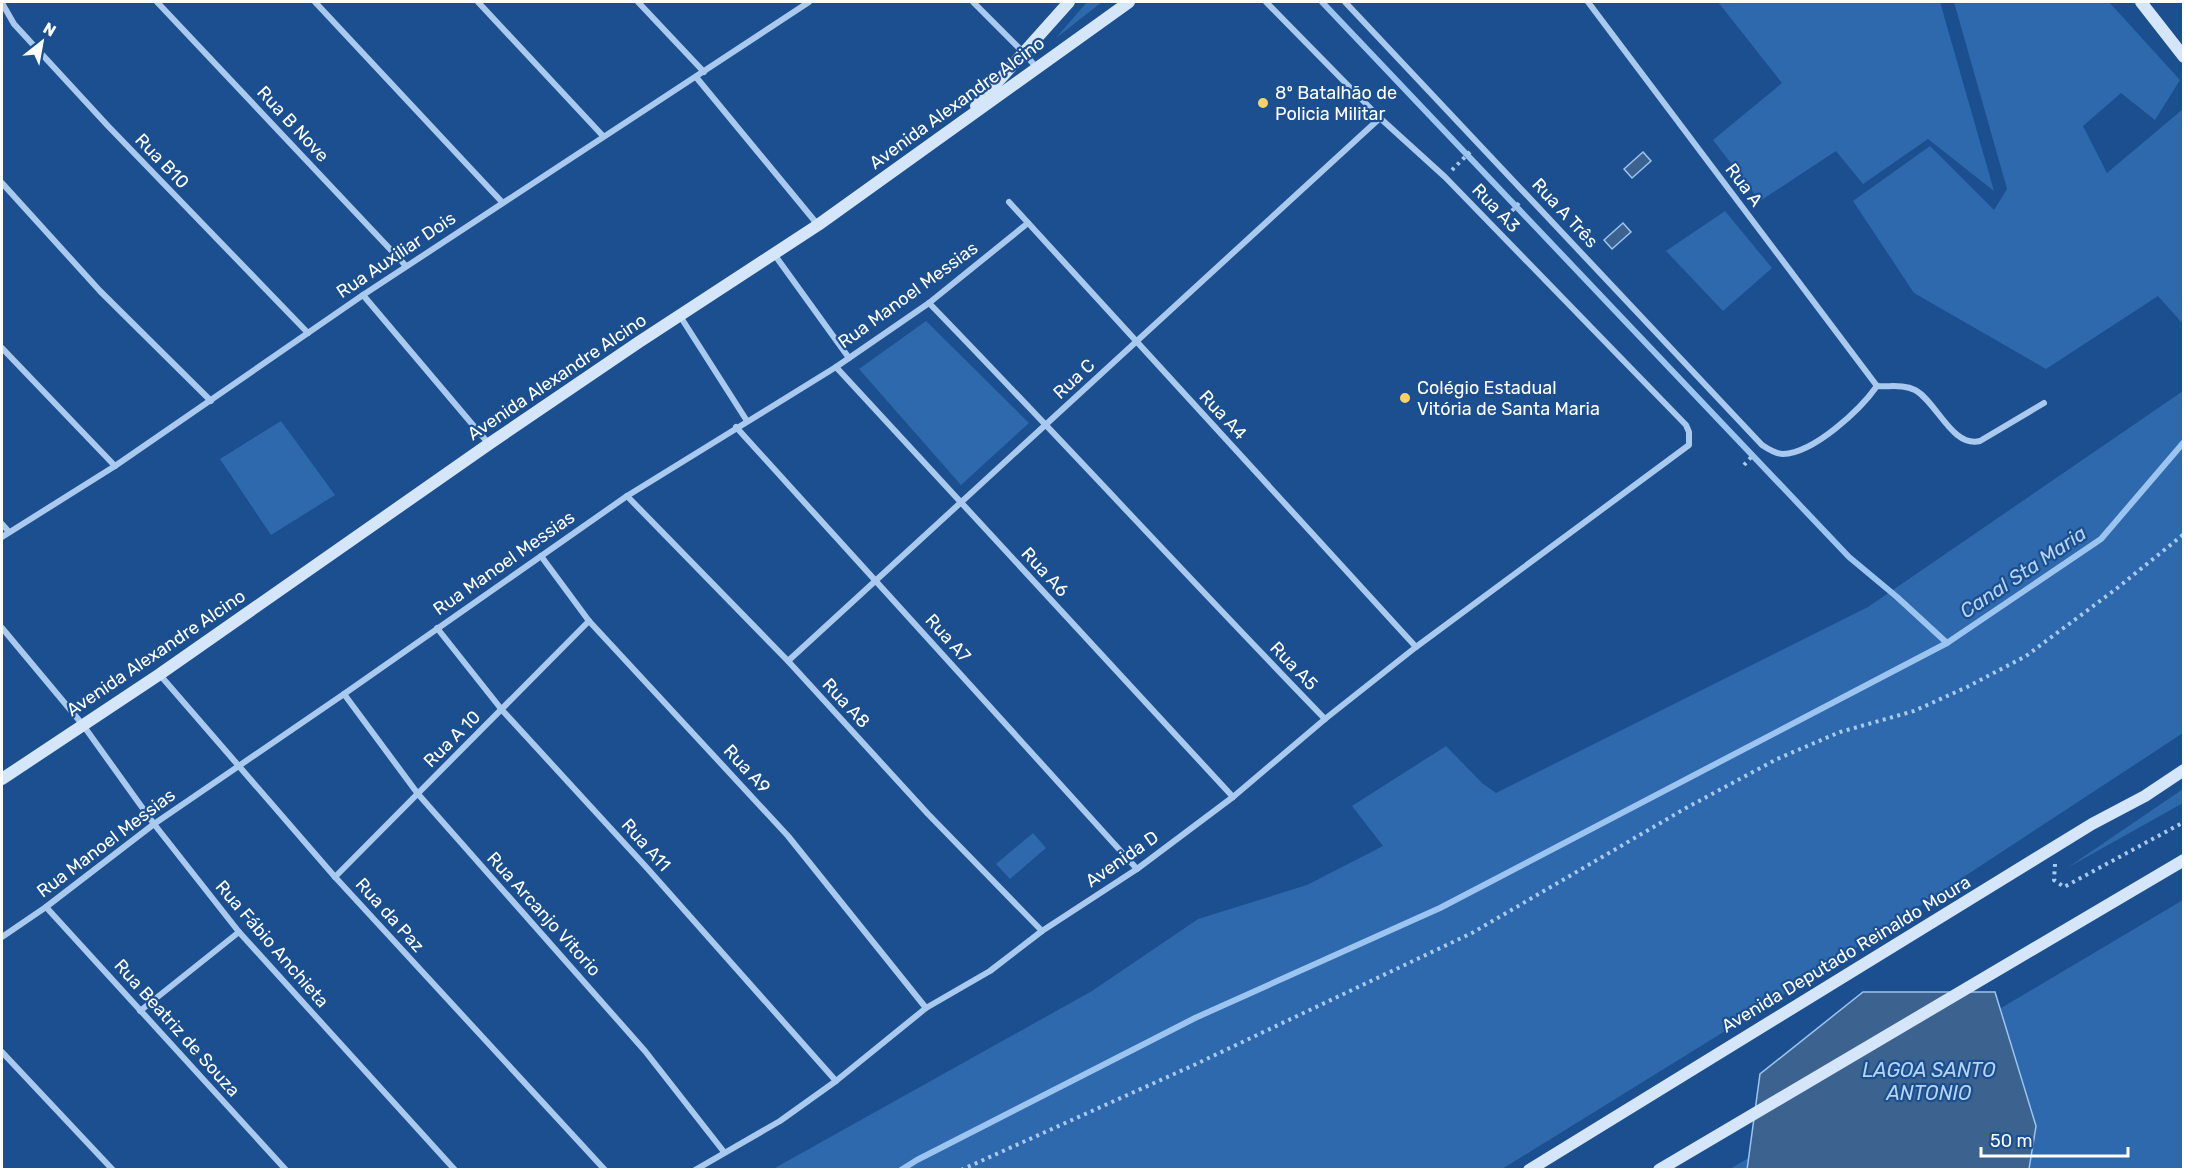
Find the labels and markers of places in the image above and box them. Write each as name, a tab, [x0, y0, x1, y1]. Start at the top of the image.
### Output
place label: 8º Batalhão de Policia Militar	[1275, 82, 1397, 125]
marker: 8º Batalhão de Policia Militar	[1256, 96, 1270, 110]
place label: Colégio Estadual Vitória de Santa Maria	[1417, 377, 1600, 420]
marker: Colégio Estadual Vitória de Santa Maria	[1398, 391, 1412, 405]

